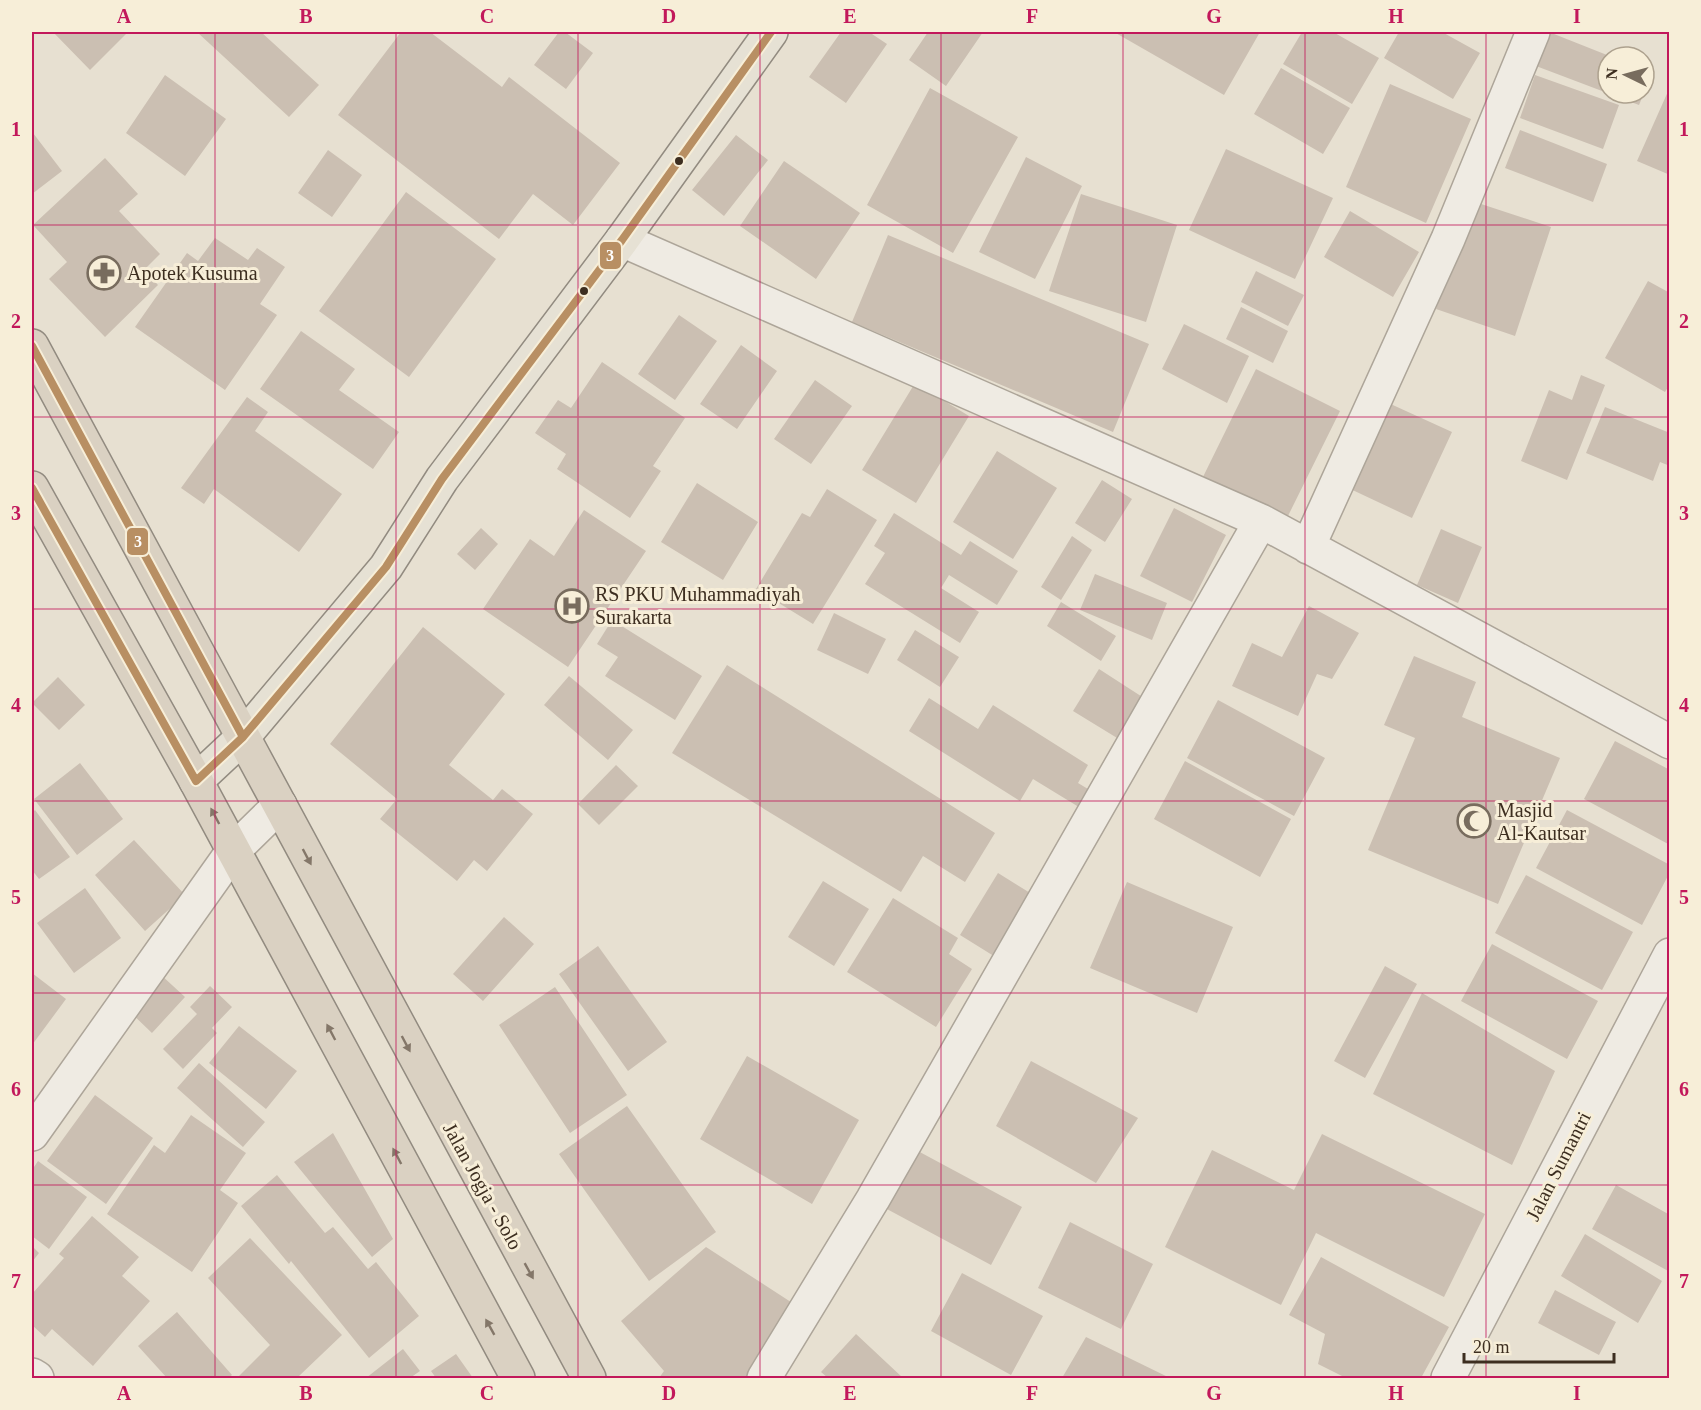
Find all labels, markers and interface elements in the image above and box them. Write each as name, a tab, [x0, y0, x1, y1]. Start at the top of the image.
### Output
text: A	[117, 5, 132, 27]
text: B	[299, 5, 313, 27]
text: C	[480, 5, 494, 27]
text: D	[662, 5, 676, 27]
text: E	[843, 5, 857, 27]
text: F	[1026, 5, 1038, 27]
text: G	[1206, 5, 1222, 27]
text: H	[1388, 5, 1404, 27]
text: I	[1573, 5, 1581, 27]
north arrow	[1596, 45, 1656, 105]
text: N	[1603, 67, 1621, 80]
text: 1	[11, 118, 21, 140]
text: 1	[1679, 118, 1689, 140]
unlabelled marker	[673, 155, 685, 167]
line badge: 3	[599, 241, 622, 270]
text: 3	[606, 247, 614, 264]
pharmacy icon: Apotek Kusuma	[86, 255, 122, 291]
place label: Apotek Kusuma	[127, 262, 258, 285]
unlabelled marker	[578, 285, 590, 297]
text: 2	[11, 310, 21, 332]
text: 2	[1679, 310, 1689, 332]
text: 3	[11, 502, 21, 524]
text: 3	[1679, 502, 1689, 524]
line badge: 3	[126, 527, 149, 556]
text: 3	[134, 533, 142, 550]
place label: RS PKU Muhammadiyah Surakarta	[595, 583, 801, 628]
hospital icon: RS PKU Muhammadiyah Surakarta	[554, 588, 590, 624]
text: 4	[11, 694, 21, 716]
text: 4	[1679, 694, 1689, 716]
place label: Masjid Al-Kautsar	[1497, 799, 1586, 844]
mosque icon: Masjid Al-Kautsar	[1456, 803, 1492, 839]
one-way arrow	[210, 807, 220, 824]
one-way arrow	[302, 848, 312, 865]
text: 5	[11, 886, 21, 908]
text: 5	[1679, 886, 1689, 908]
one-way arrow	[326, 1023, 336, 1040]
one-way arrow	[401, 1035, 411, 1052]
text: 6	[11, 1078, 21, 1100]
text: 6	[1679, 1078, 1689, 1100]
street label: Jalan Sumantri	[1521, 1107, 1595, 1224]
street label: Jalan Jogja - Solo	[438, 1119, 527, 1254]
one-way arrow	[392, 1147, 402, 1164]
one-way arrow	[524, 1262, 534, 1279]
text: 7	[11, 1270, 21, 1292]
text: 7	[1679, 1270, 1689, 1292]
one-way arrow	[485, 1318, 495, 1335]
scale bar	[1464, 1326, 1614, 1364]
text: 20 m	[1473, 1337, 1510, 1357]
text: A	[117, 1382, 132, 1404]
text: B	[299, 1382, 313, 1404]
text: C	[480, 1382, 494, 1404]
text: D	[662, 1382, 676, 1404]
text: E	[843, 1382, 857, 1404]
text: F	[1026, 1382, 1038, 1404]
text: G	[1206, 1382, 1222, 1404]
text: H	[1388, 1382, 1404, 1404]
text: I	[1573, 1382, 1581, 1404]

